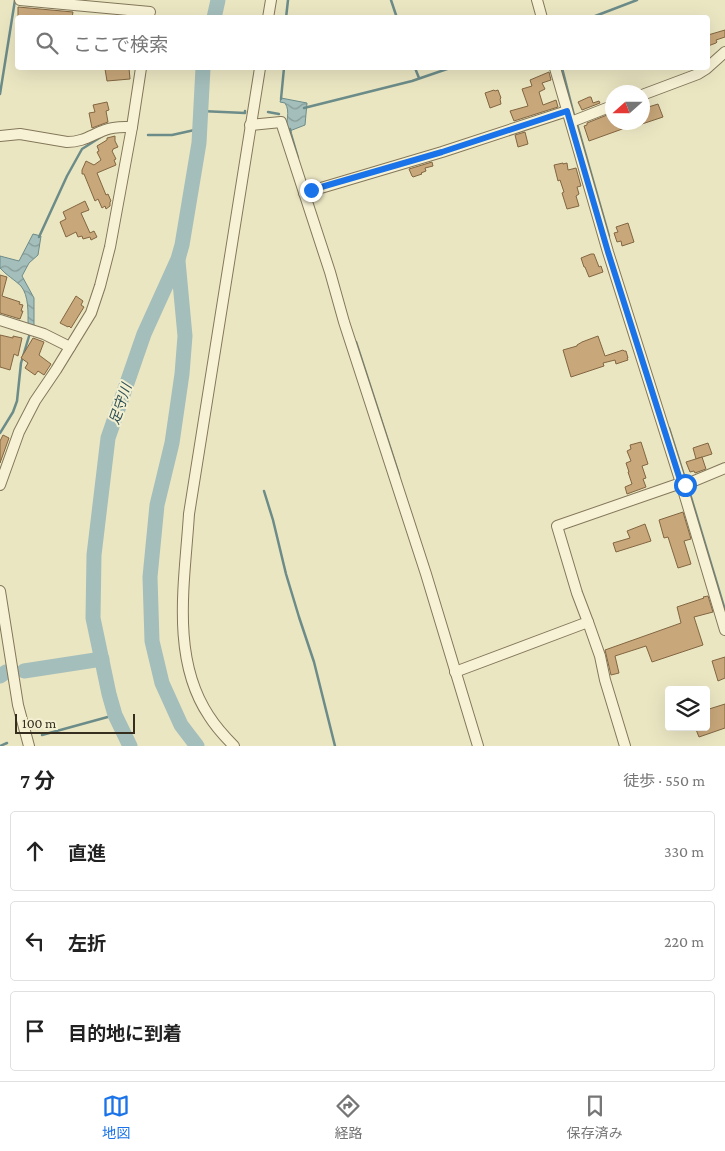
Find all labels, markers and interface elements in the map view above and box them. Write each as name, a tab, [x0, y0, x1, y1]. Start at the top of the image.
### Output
search box	[15, 15, 710, 70]
icon: search	[33, 29, 61, 57]
text: ここで検索	[73, 34, 168, 55]
north arrow	[605, 85, 650, 130]
route end	[300, 179, 323, 202]
water label: 足守川	[106, 380, 135, 426]
route start	[674, 474, 697, 497]
map controls	[665, 686, 710, 731]
button: layers	[665, 686, 710, 731]
scale bar	[15, 711, 135, 734]
text: 100 m	[22, 715, 56, 731]
text: 7 分	[20, 769, 55, 793]
text: 徒歩 · 550 m	[623, 772, 705, 789]
icon: ahead	[21, 837, 49, 865]
text: 直進	[68, 843, 106, 864]
text: 330 m	[664, 843, 704, 860]
icon: left	[21, 927, 49, 955]
text: 左折	[68, 933, 106, 954]
text: 220 m	[664, 933, 704, 950]
icon: arrive	[21, 1017, 49, 1045]
text: 目的地に到着	[68, 1023, 182, 1044]
tab: 地図	[102, 1092, 130, 1142]
tab: 経路	[334, 1092, 362, 1142]
tab: 保存済み	[567, 1092, 623, 1142]

